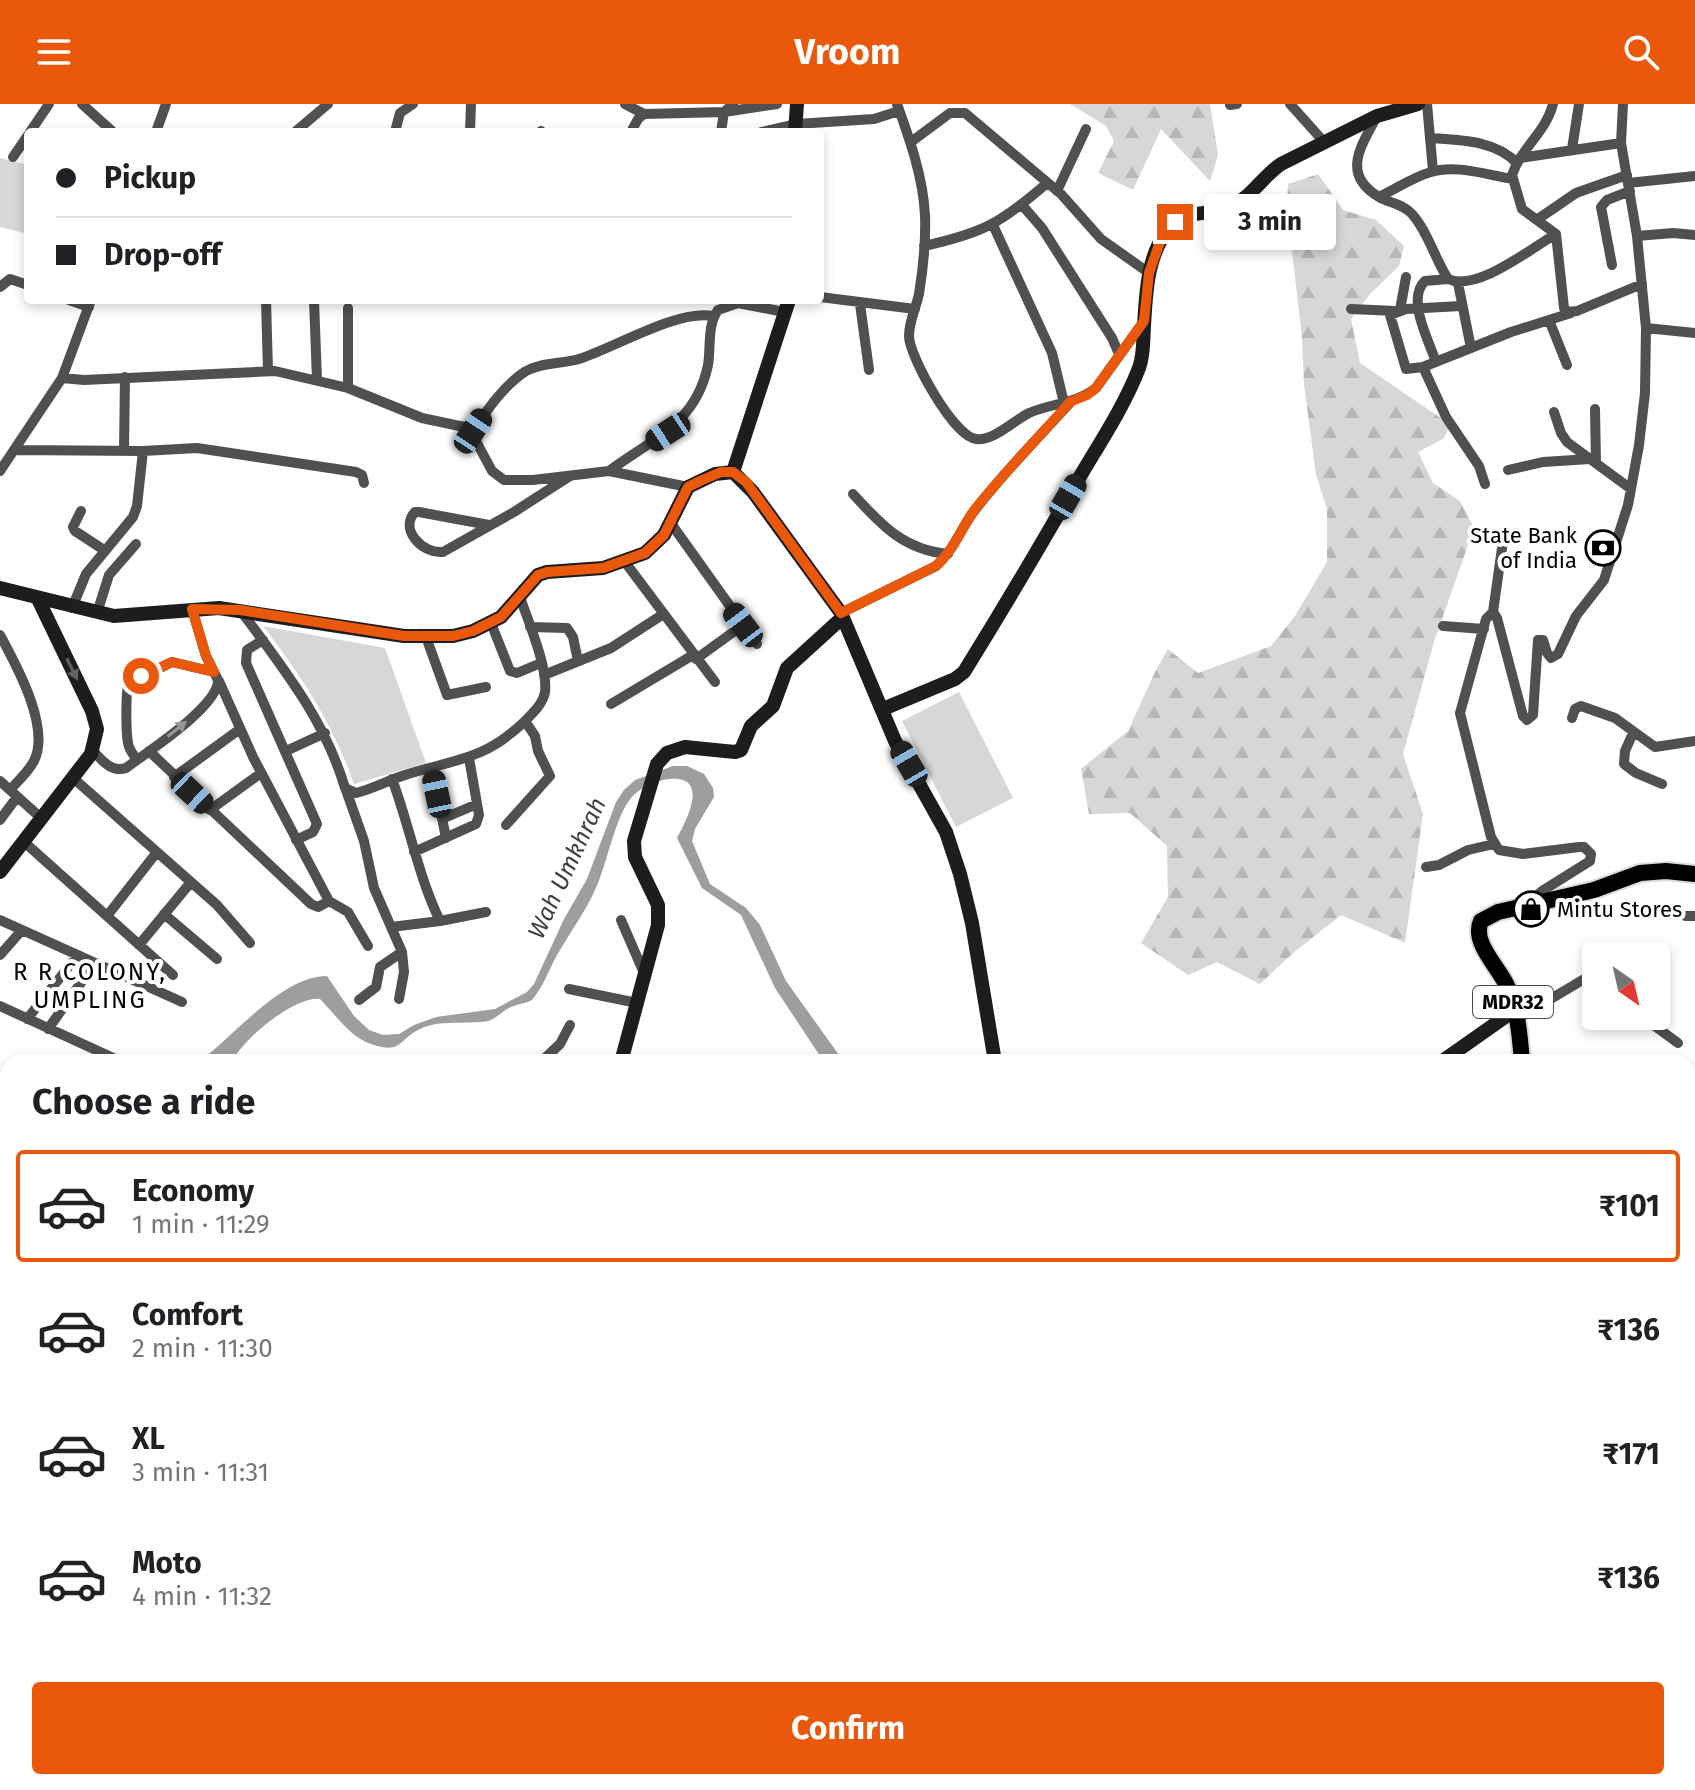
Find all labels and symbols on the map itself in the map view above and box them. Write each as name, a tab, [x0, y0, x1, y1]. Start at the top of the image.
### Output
callout: 3 min	[1203, 194, 1335, 250]
route end	[1157, 204, 1193, 240]
car	[450, 404, 496, 458]
car	[641, 409, 695, 455]
car	[1046, 470, 1090, 524]
place label: State Bank of India	[1470, 522, 1578, 574]
bank icon: State Bank of India	[1584, 529, 1622, 567]
car	[719, 599, 767, 651]
one-way arrow	[65, 657, 79, 681]
route start	[123, 658, 159, 694]
one-way arrow	[167, 721, 187, 738]
car	[887, 737, 931, 791]
car	[166, 768, 218, 818]
car	[420, 768, 454, 820]
water label: Wah Umkhrah	[522, 793, 612, 943]
shop icon: Mintu Stores	[1512, 890, 1550, 928]
place label: Mintu Stores	[1557, 896, 1682, 923]
north arrow	[1582, 942, 1670, 1030]
district label: R R COLONY, UMPLING	[13, 958, 167, 1014]
road number: MDR32	[1473, 986, 1553, 1018]

